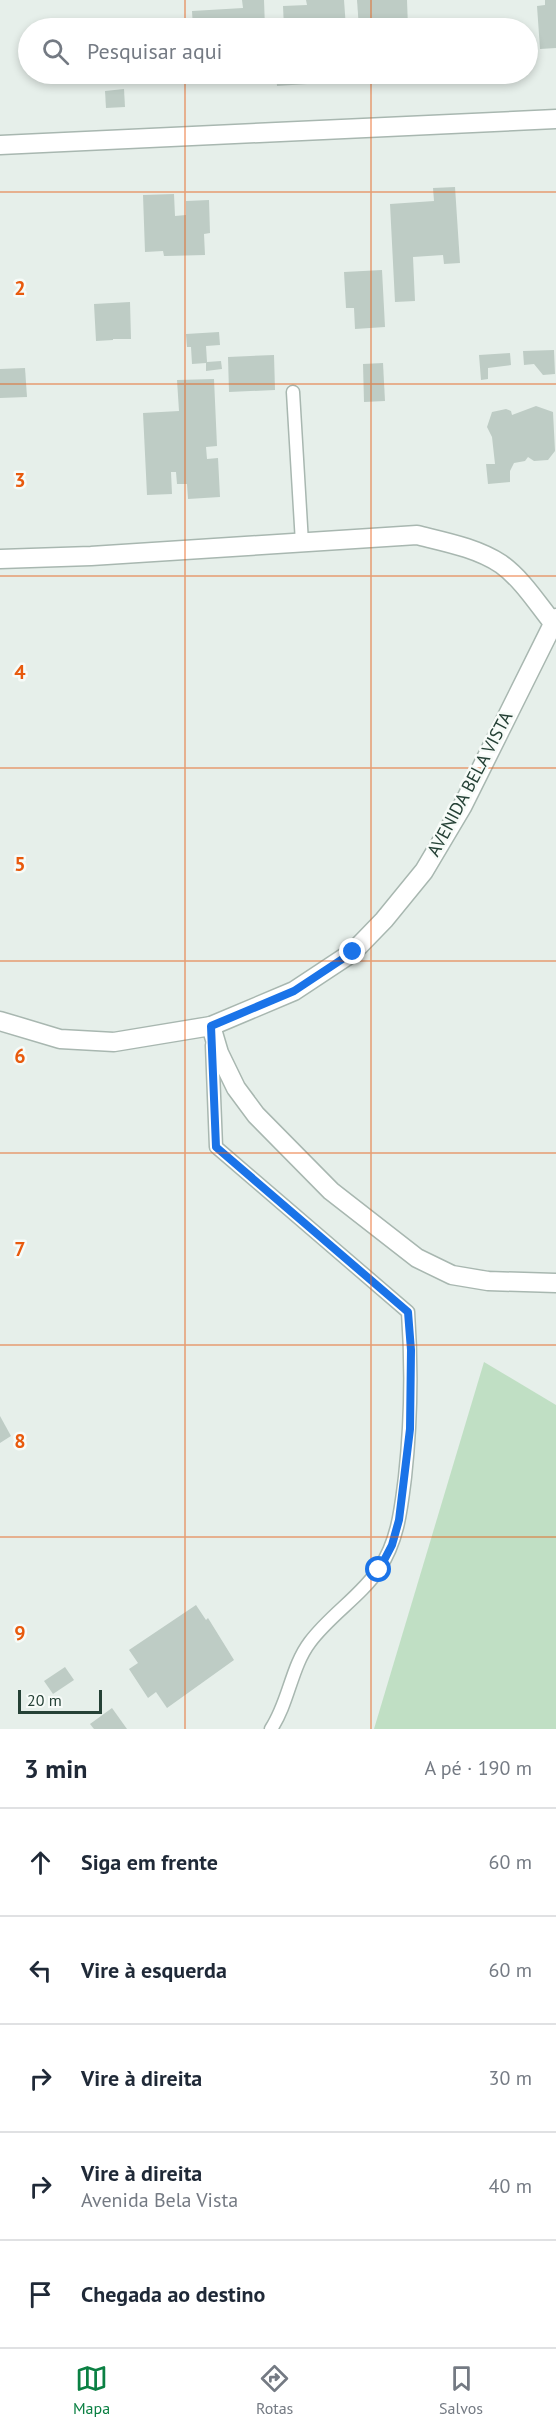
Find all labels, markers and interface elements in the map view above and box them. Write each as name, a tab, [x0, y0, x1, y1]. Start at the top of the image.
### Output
search box	[18, 18, 538, 84]
icon: search	[39, 35, 72, 68]
text: Pesquisar aqui	[87, 37, 223, 65]
text: 2	[14, 275, 26, 301]
text: 3	[14, 467, 26, 493]
text: 4	[14, 659, 26, 685]
street label: AVENIDA BELA VISTA	[422, 707, 518, 860]
text: 5	[14, 851, 26, 877]
route end	[339, 938, 365, 964]
text: 6	[14, 1043, 26, 1069]
text: 7	[14, 1236, 26, 1262]
text: 8	[14, 1428, 26, 1454]
route start	[365, 1556, 391, 1582]
text: 9	[14, 1620, 26, 1646]
scale bar	[18, 1687, 102, 1714]
text: 20 m	[27, 1690, 62, 1710]
text: 3 min	[24, 1752, 87, 1785]
text: A pé · 190 m	[425, 1755, 532, 1781]
icon: ahead	[24, 1846, 57, 1879]
text: Siga em frente	[81, 1848, 218, 1876]
text: 60 m	[489, 1849, 532, 1875]
icon: left	[24, 1954, 57, 1987]
text: Vire à esquerda	[81, 1956, 227, 1984]
text: 60 m	[489, 1957, 532, 1983]
icon: right	[24, 2062, 57, 2095]
text: Vire à direita	[81, 2064, 202, 2092]
text: 30 m	[489, 2065, 532, 2091]
text: Vire à direita	[81, 2159, 202, 2187]
icon: right	[24, 2170, 57, 2203]
text: 40 m	[489, 2173, 532, 2199]
text: Avenida Bela Vista	[81, 2187, 238, 2213]
icon: arrive	[24, 2278, 57, 2311]
text: Chegada ao destino	[81, 2280, 265, 2308]
tab: Mapa	[73, 2362, 110, 2418]
tab: Rotas	[256, 2362, 293, 2418]
tab: Salvos	[439, 2362, 483, 2418]

